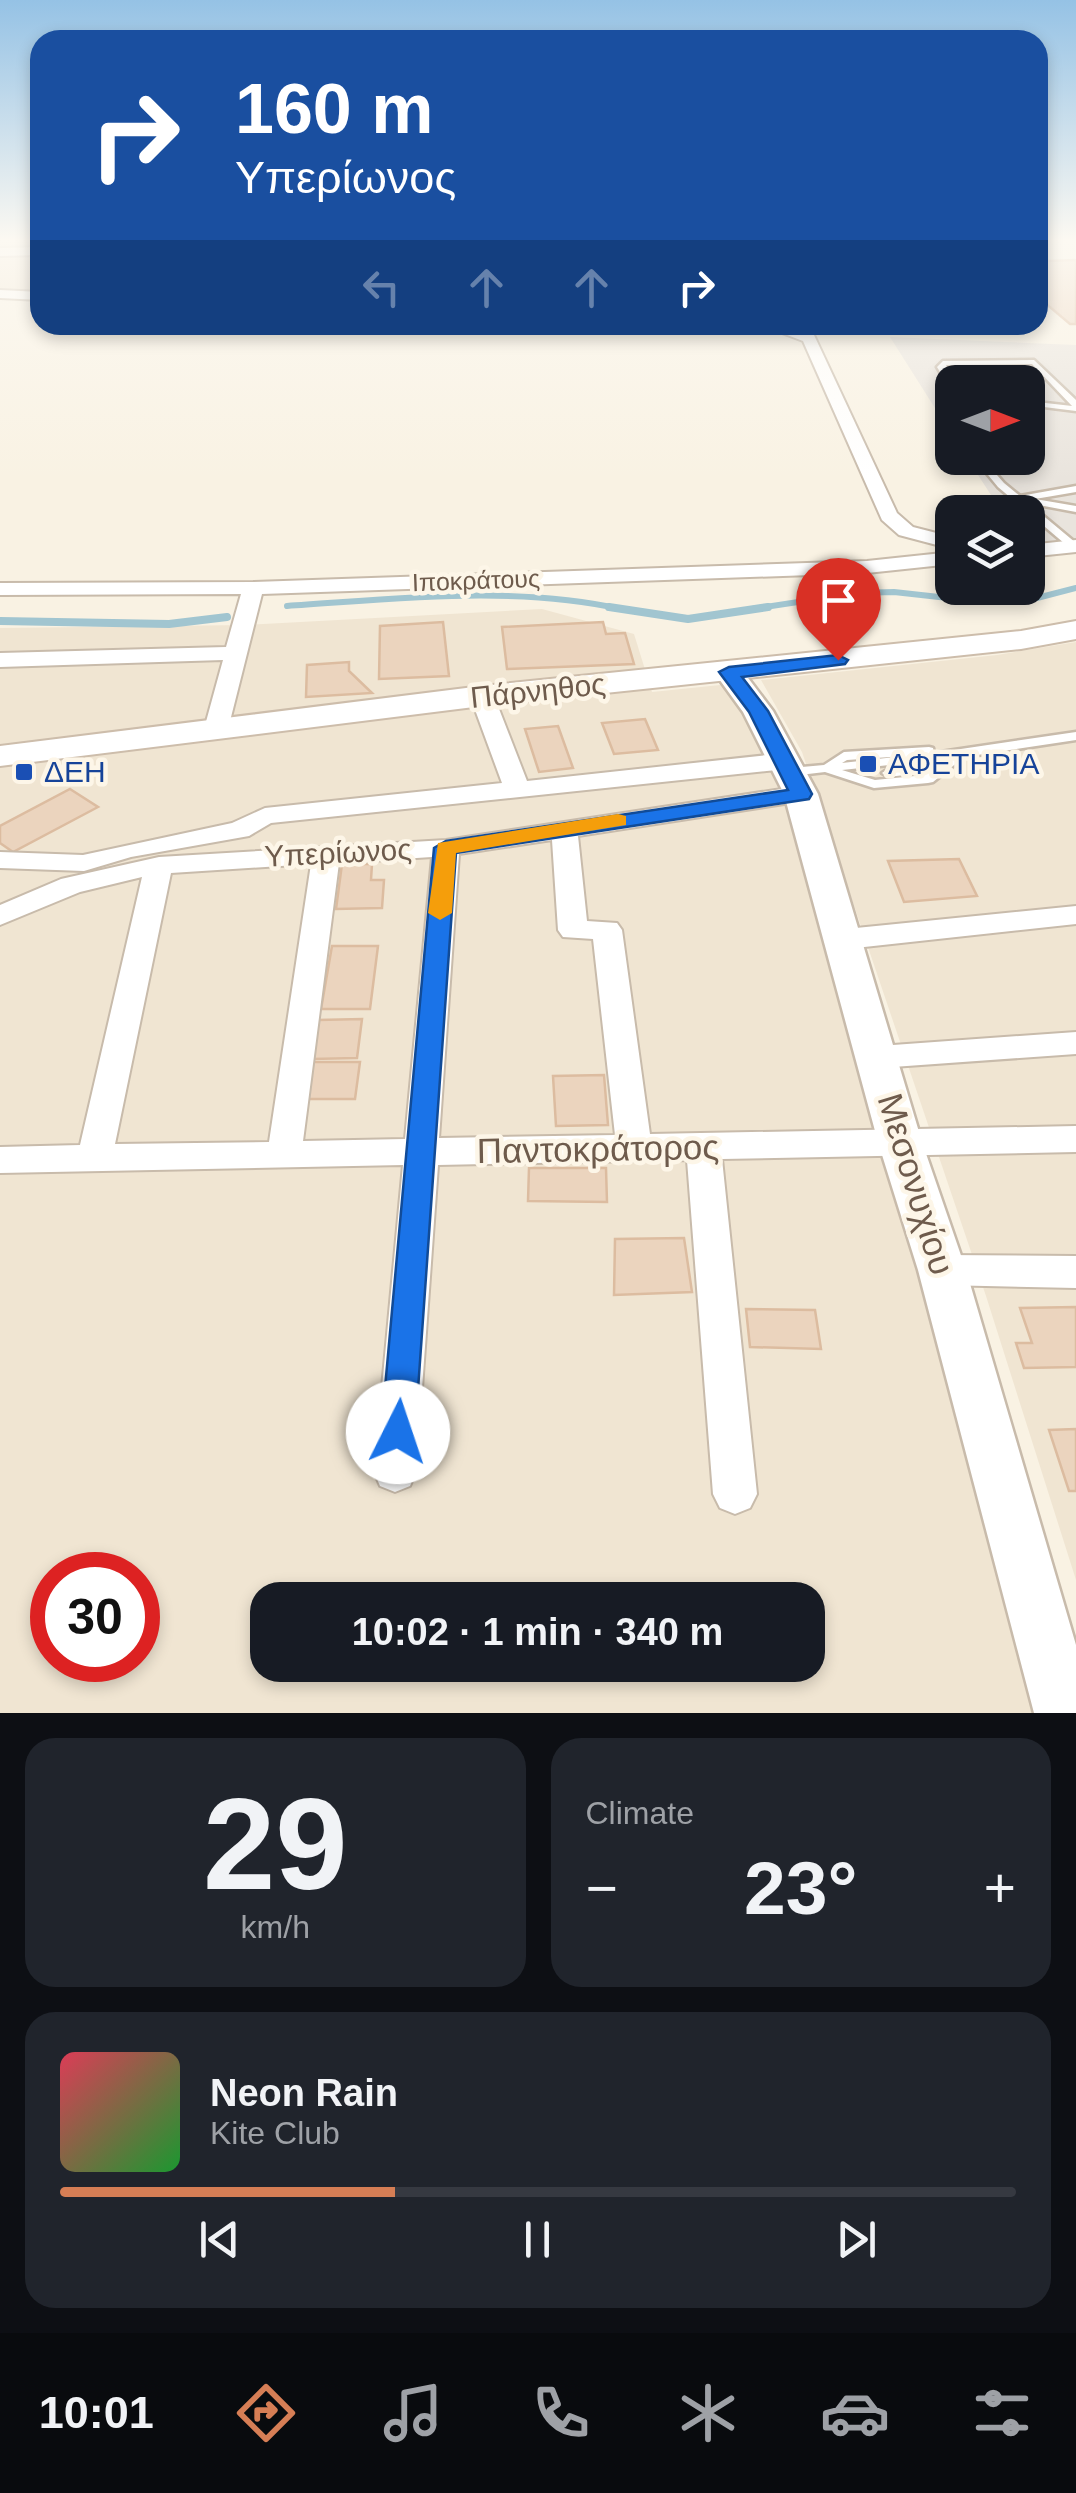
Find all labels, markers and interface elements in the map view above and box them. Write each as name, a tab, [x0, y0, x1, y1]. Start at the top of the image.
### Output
icon: right	[70, 70, 200, 200]
text: 160 m	[235, 70, 433, 148]
text: Υπερίωνος	[235, 152, 456, 203]
icon: left	[354, 260, 409, 315]
icon: ahead	[459, 260, 514, 315]
icon: ahead	[564, 260, 619, 315]
icon: right	[669, 260, 724, 315]
north arrow	[935, 365, 1045, 475]
map controls	[935, 365, 1045, 605]
button: layers	[935, 495, 1045, 605]
pin	[796, 558, 881, 661]
street label: Ιποκράτους	[412, 564, 540, 596]
icon: arrive	[811, 573, 866, 628]
street label: Πάρνηθος	[469, 667, 607, 714]
place label: ΑΦΕΤΗΡΙΑ	[888, 747, 1039, 780]
marker: ΑΦΕΤΗΡΙΑ	[857, 753, 879, 775]
place label: ΔΕΗ	[44, 755, 106, 788]
marker: ΔΕΗ	[13, 761, 35, 783]
street label: Υπερίωνος	[264, 832, 412, 873]
street label: Μεσονυχίου	[870, 1089, 962, 1279]
street label: Παντοκράτορος	[476, 1127, 720, 1170]
position arrow	[346, 1380, 450, 1484]
speed limit sign: 30	[30, 1552, 160, 1682]
text: 10:02 · 1 min · 340 m	[352, 1611, 723, 1653]
text: 29	[203, 1771, 348, 1917]
text: Climate	[586, 1795, 694, 1831]
text: 23°	[744, 1846, 857, 1930]
text: −	[586, 1857, 618, 1919]
text: +	[984, 1857, 1016, 1919]
text: km/h	[241, 1909, 310, 1945]
text: Neon Rain	[210, 2072, 398, 2114]
text: Kite Club	[210, 2115, 340, 2151]
icon: previous	[192, 2212, 247, 2267]
icon: pause	[510, 2212, 565, 2267]
icon: next	[829, 2212, 884, 2267]
icon: directions	[231, 2378, 301, 2448]
icon: music	[378, 2378, 448, 2448]
icon: phone	[526, 2378, 596, 2448]
icon: climate	[673, 2378, 743, 2448]
icon: car	[820, 2378, 890, 2448]
icon: filters	[967, 2378, 1037, 2448]
text: 10:01	[39, 2387, 154, 2438]

